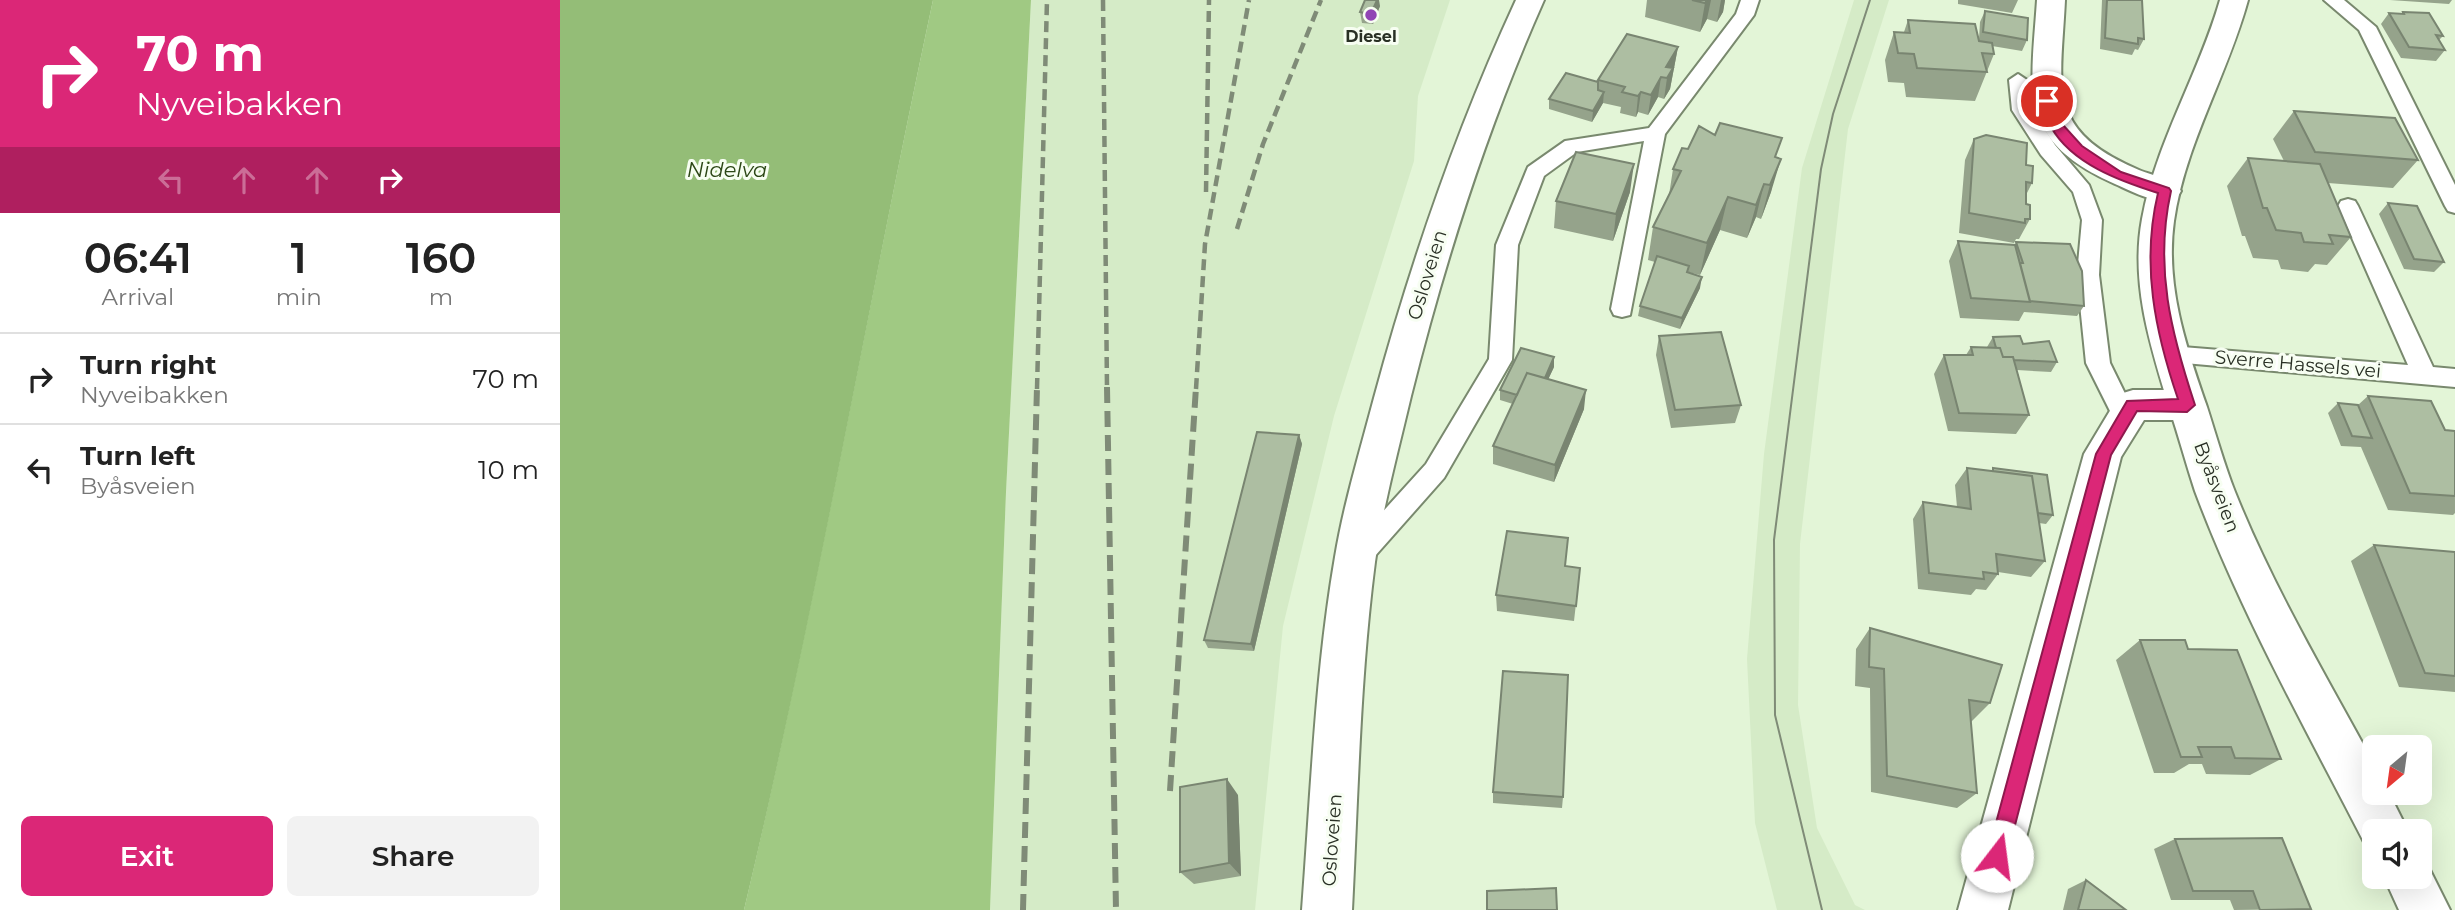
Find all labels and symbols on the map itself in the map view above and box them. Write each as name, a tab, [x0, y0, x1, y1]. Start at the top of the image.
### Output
marker: Diesel	[1363, 7, 1379, 23]
place label: Diesel	[1345, 27, 1397, 46]
pin	[2017, 71, 2077, 131]
water label: Nidelva	[687, 157, 767, 182]
street label: Osloveien	[1402, 227, 1452, 323]
street label: Sverre Hassels vei	[2214, 345, 2382, 383]
street label: Byåsveien	[2189, 438, 2245, 536]
north arrow	[2362, 735, 2432, 805]
street label: Osloveien	[1317, 793, 1347, 887]
position arrow	[1960, 819, 2034, 893]

